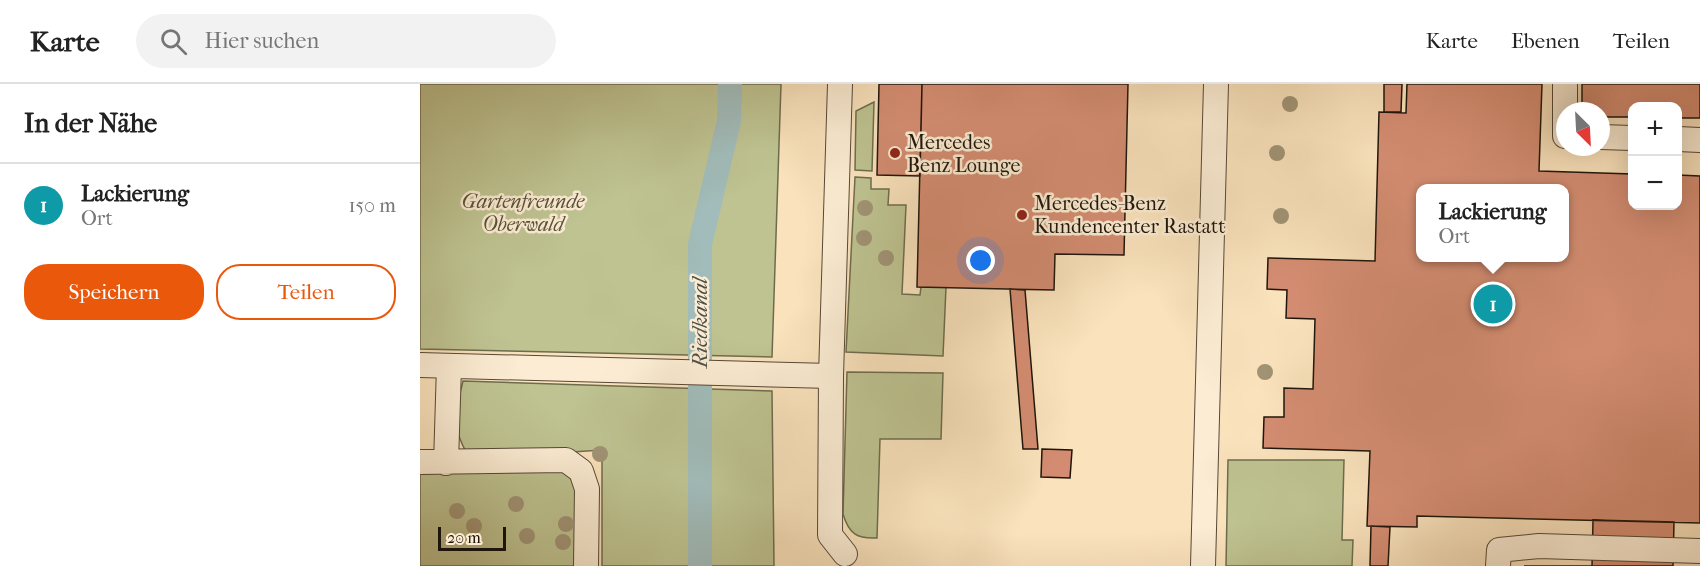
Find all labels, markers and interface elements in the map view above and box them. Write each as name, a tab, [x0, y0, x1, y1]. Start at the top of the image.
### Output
search box	[136, 14, 556, 68]
text: Karte	[30, 25, 100, 58]
icon: search	[157, 25, 190, 58]
text: Hier suchen	[205, 28, 319, 54]
text: Karte	[1426, 29, 1478, 53]
text: Ebenen	[1511, 29, 1580, 53]
text: Teilen	[1613, 29, 1670, 53]
north arrow	[1556, 102, 1610, 156]
map controls	[1628, 102, 1682, 210]
button: +	[1628, 102, 1682, 156]
text: In der Nähe	[24, 108, 157, 139]
place label: Mercedes Benz Lounge	[907, 131, 1020, 177]
marker: Mercedes Benz Lounge	[888, 146, 902, 160]
button: −	[1628, 156, 1682, 210]
text: Lackierung	[81, 181, 189, 207]
popup	[1416, 184, 1569, 262]
park label: Gartenfreunde Oberwald	[462, 190, 585, 236]
place label: Mercedes-Benz Kundencenter Rastatt	[1034, 192, 1225, 238]
text: 1	[40, 194, 47, 217]
text: 150 m	[348, 194, 396, 217]
text: Lackierung	[1438, 199, 1547, 225]
text: Ort	[81, 207, 113, 230]
marker: Mercedes-Benz Kundencenter Rastatt	[1015, 208, 1029, 222]
text: Ort	[1438, 225, 1470, 248]
your location	[966, 246, 995, 275]
button: Speichern	[24, 264, 204, 320]
button: Teilen	[216, 264, 396, 320]
water label: Riedkanal	[688, 275, 712, 370]
pin: 1	[1474, 282, 1512, 326]
scale bar	[438, 524, 506, 552]
text: 20 m	[447, 528, 481, 547]

